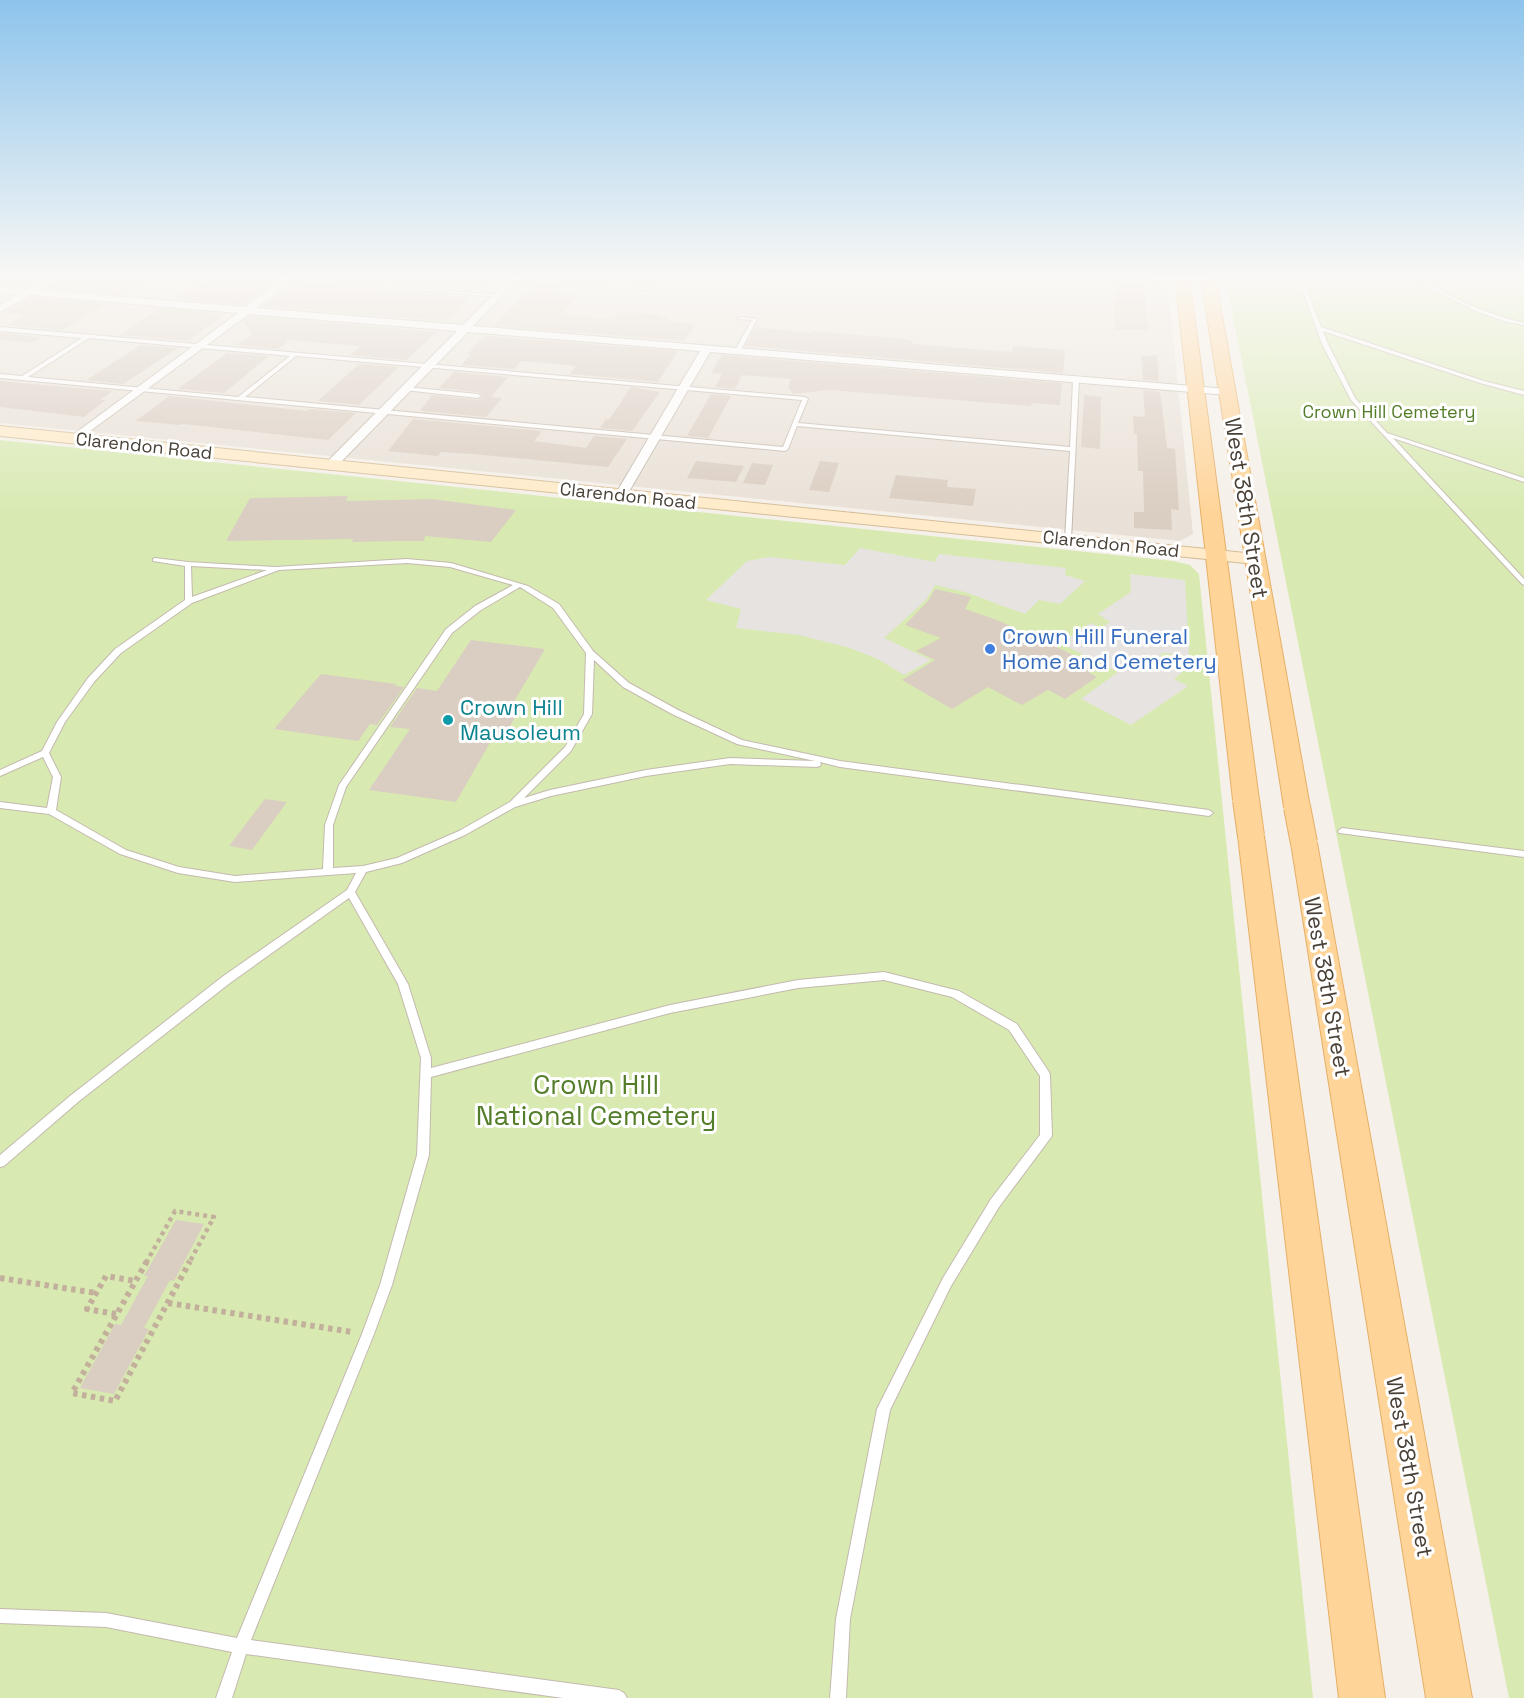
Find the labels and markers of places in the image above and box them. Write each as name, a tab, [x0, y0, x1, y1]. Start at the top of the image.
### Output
place label: Crown Hill Funeral Home and Cemetery	[1002, 622, 1217, 675]
marker: Crown Hill Funeral Home and Cemetery	[983, 642, 997, 656]
place label: Crown Hill Mausoleum	[460, 693, 581, 746]
marker: Crown Hill Mausoleum	[441, 713, 455, 727]

